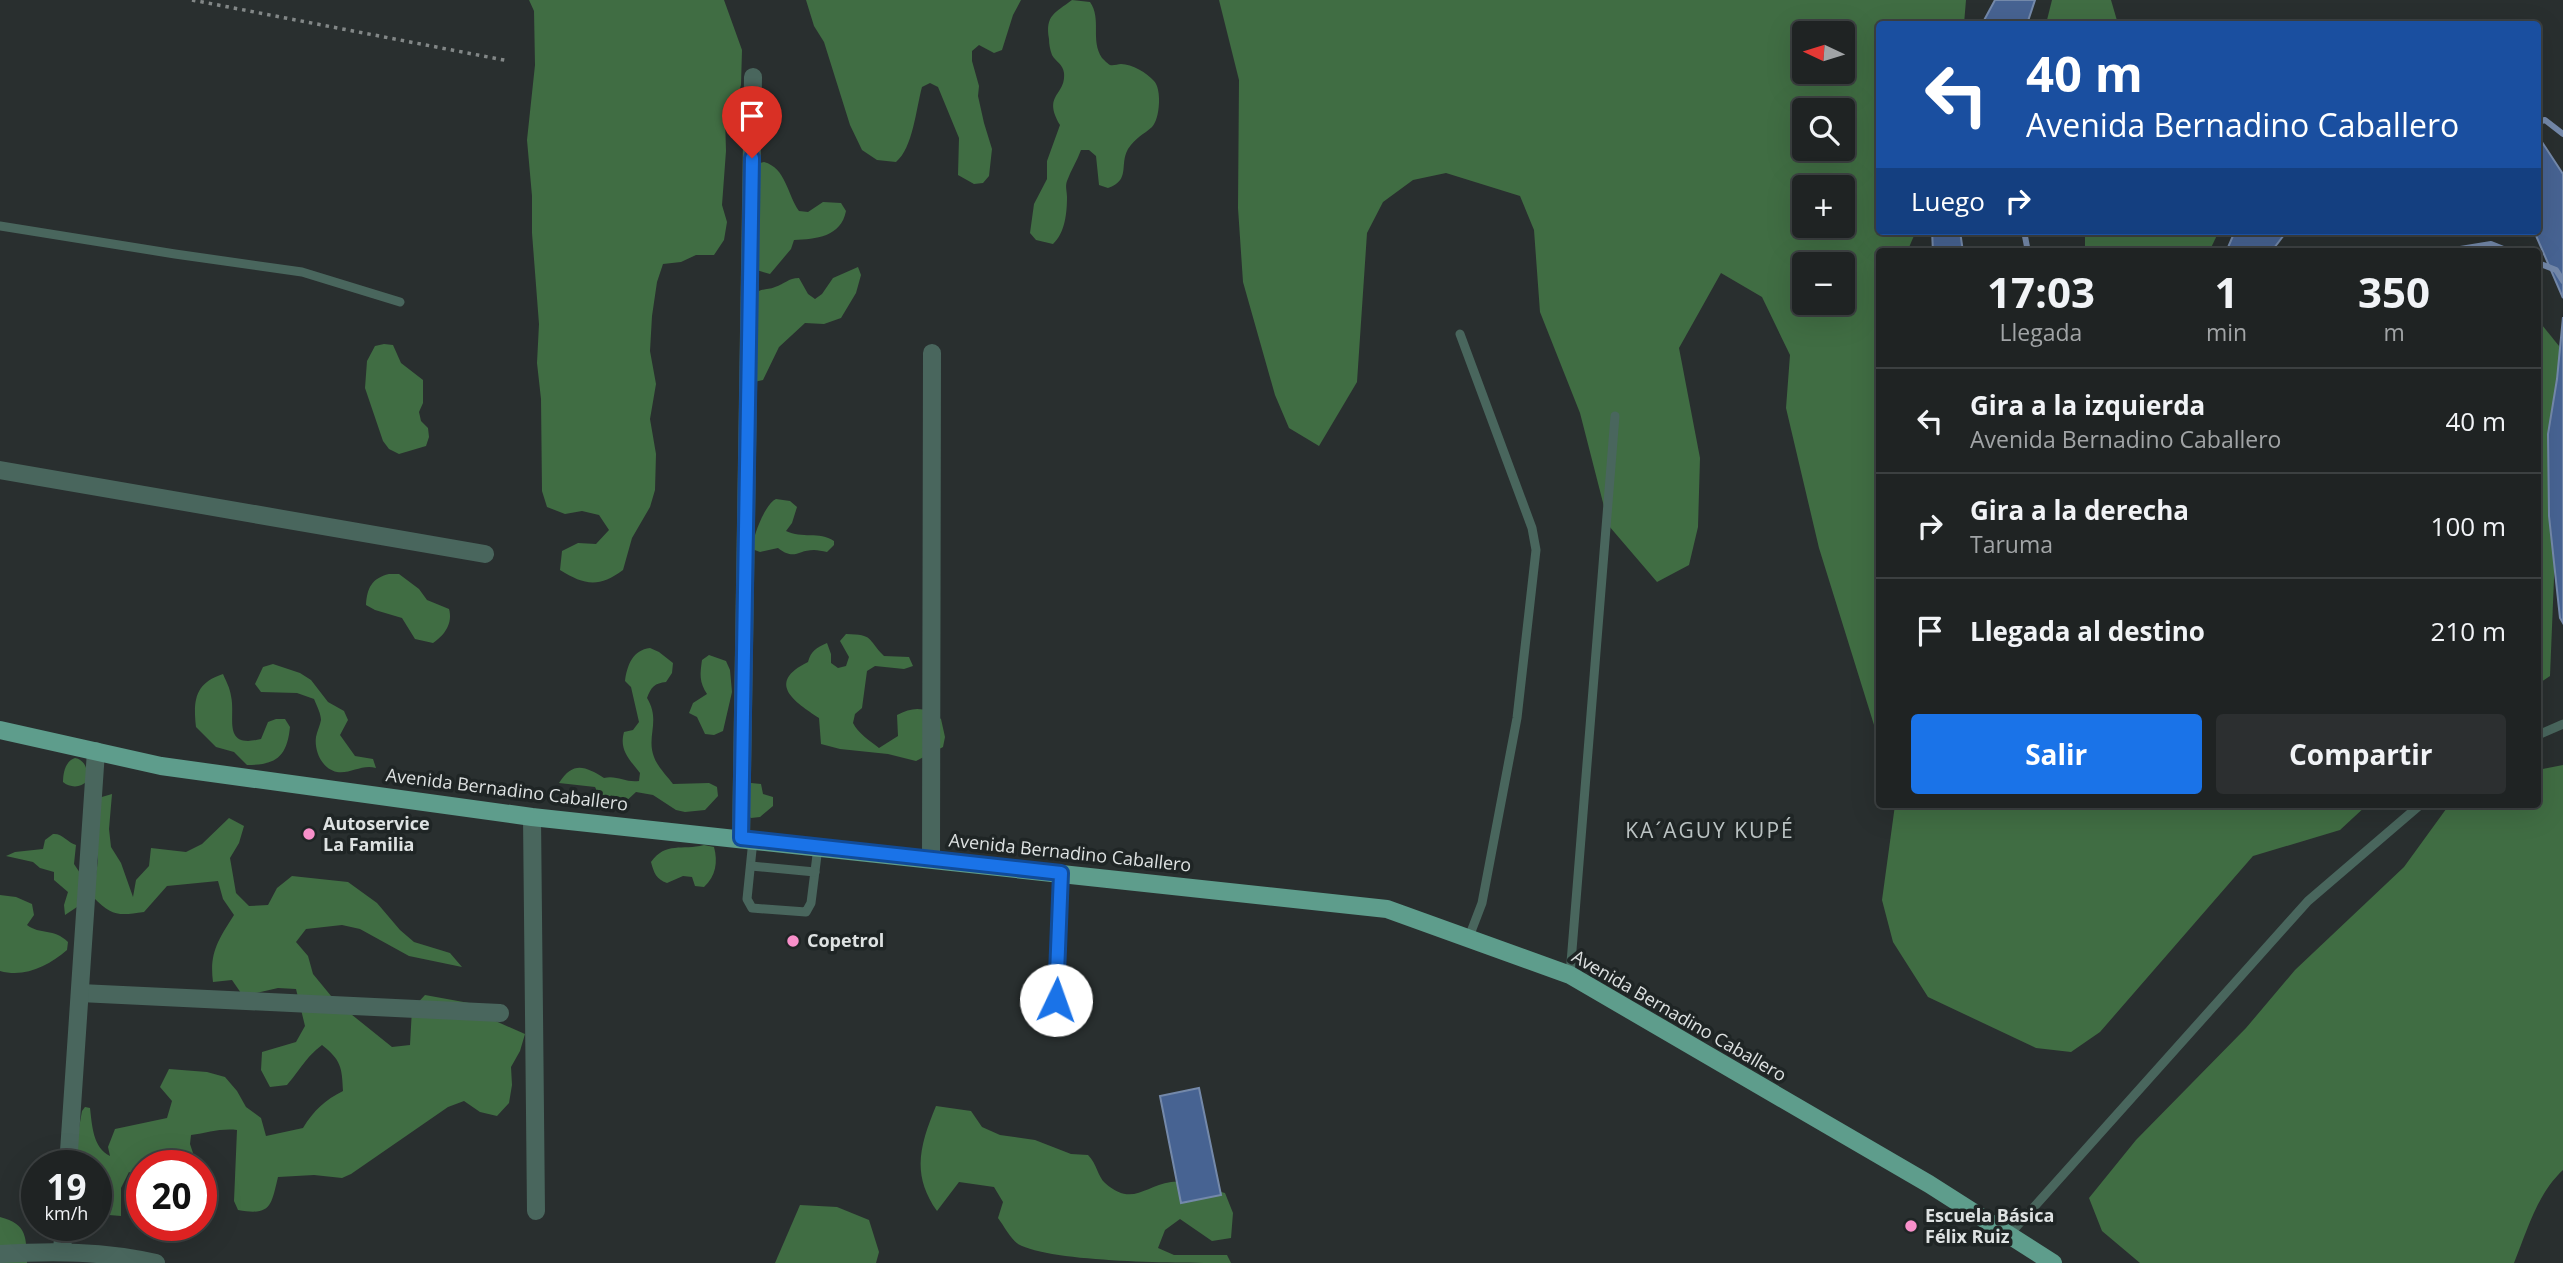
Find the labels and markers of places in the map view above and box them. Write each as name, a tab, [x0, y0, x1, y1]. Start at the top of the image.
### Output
pin	[722, 86, 782, 158]
place label: Autoservice La Familia	[323, 811, 430, 856]
marker: Autoservice La Familia	[301, 826, 317, 842]
place label: Copetrol	[807, 928, 884, 952]
marker: Copetrol	[785, 933, 801, 949]
place label: Escuela Básica Félix Ruiz	[1925, 1203, 2054, 1248]
marker: Escuela Básica Félix Ruiz	[1903, 1218, 1919, 1234]

